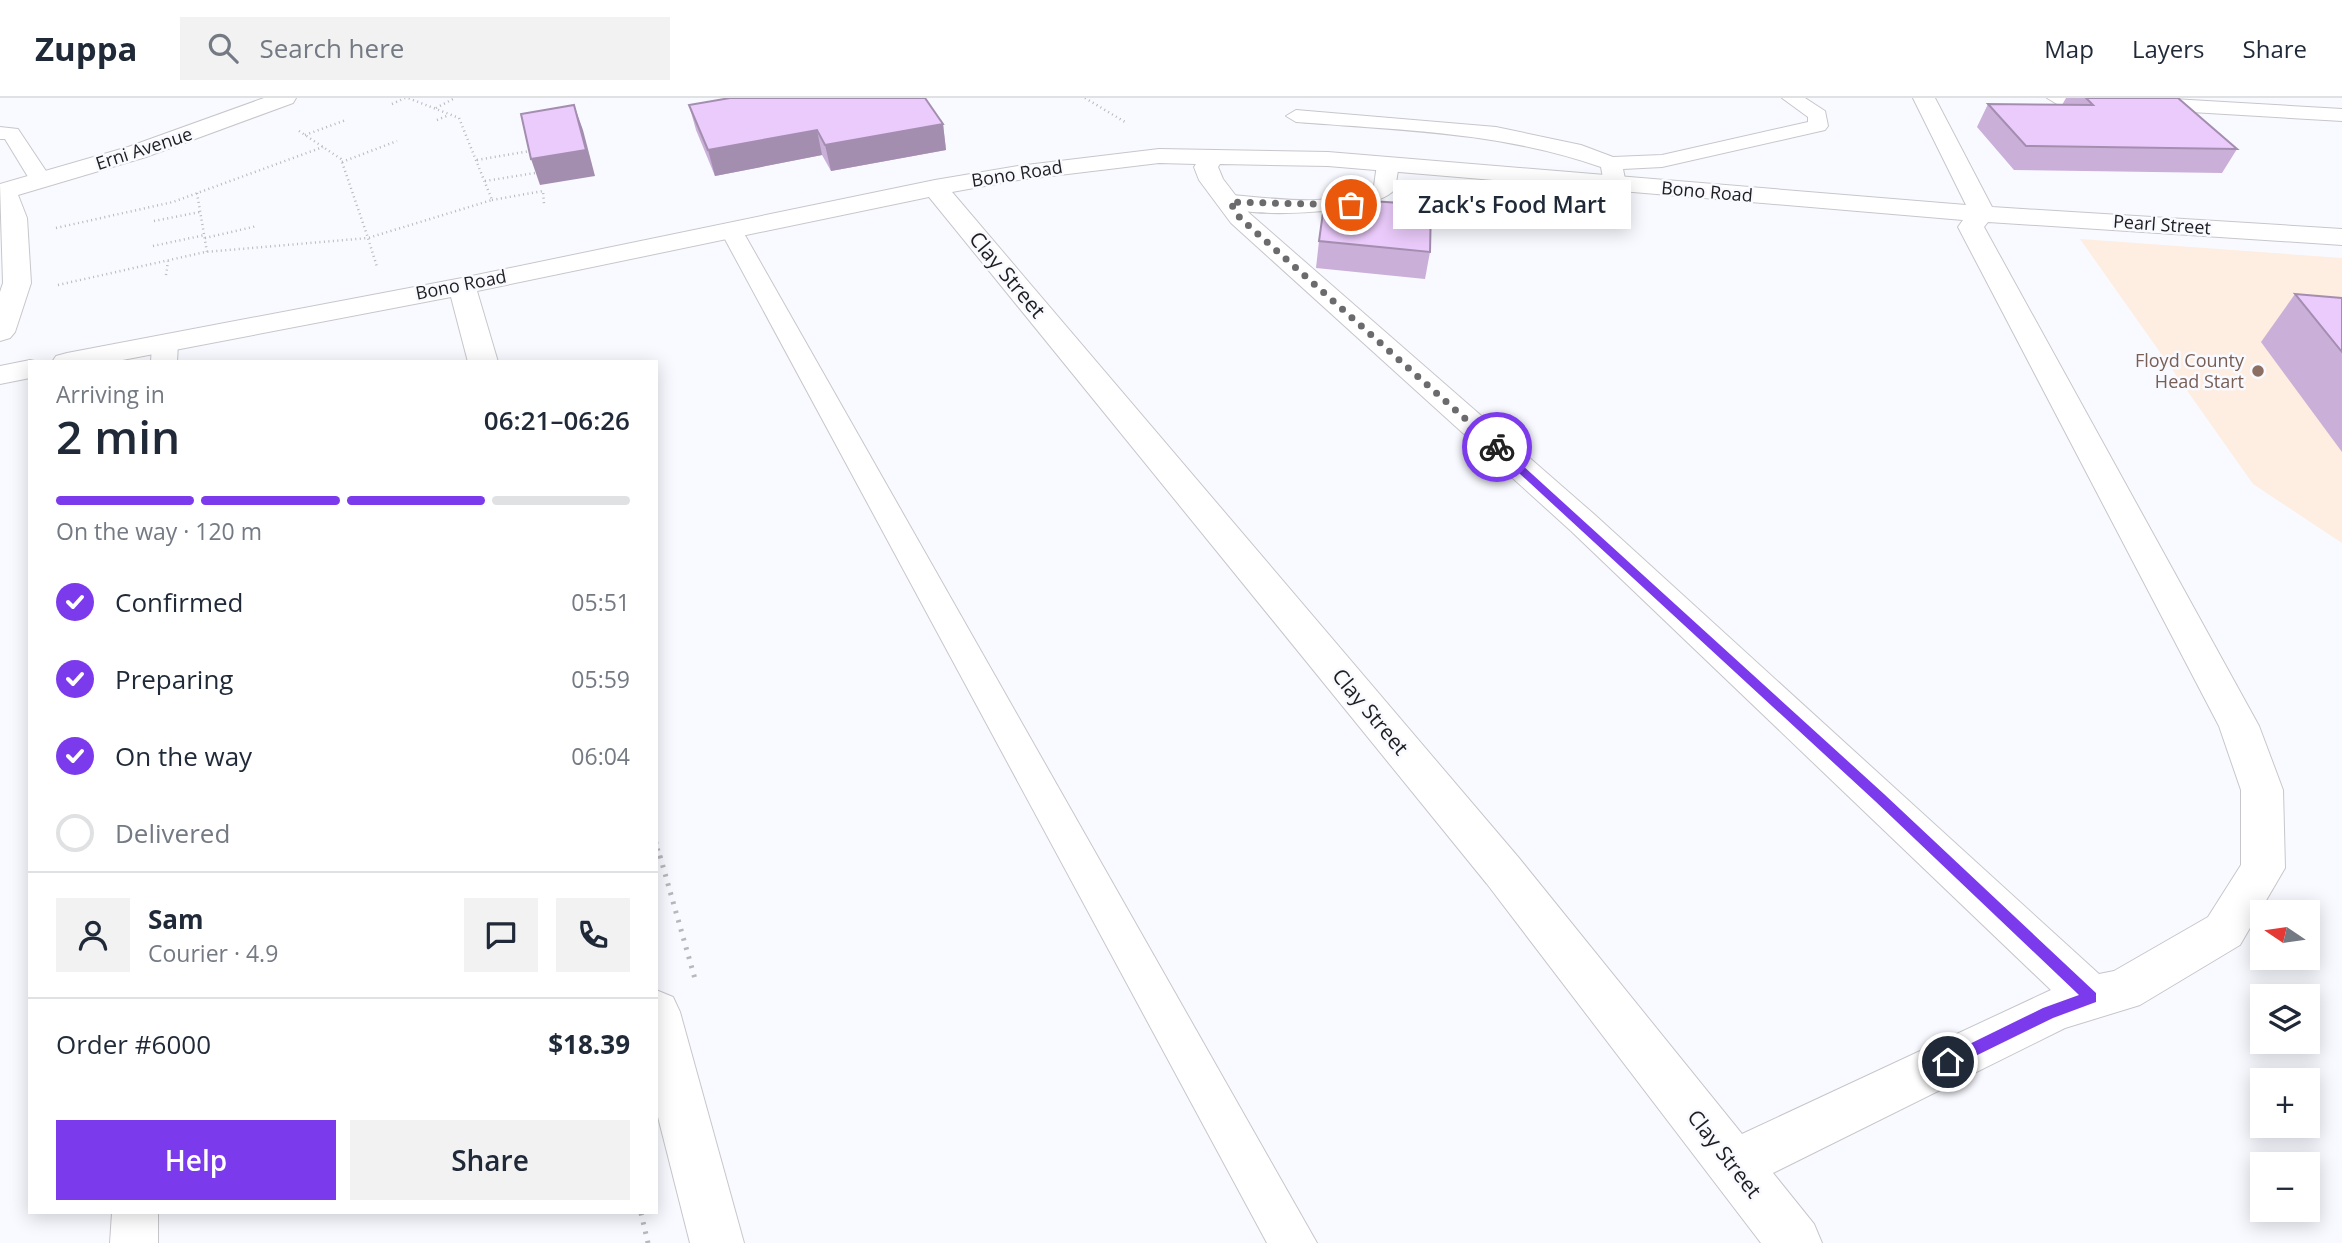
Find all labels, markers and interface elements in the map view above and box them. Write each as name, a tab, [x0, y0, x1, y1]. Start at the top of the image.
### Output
search box	[180, 17, 670, 80]
text: Zuppa	[35, 26, 138, 71]
icon: search	[204, 29, 242, 67]
text: Search here	[260, 30, 404, 66]
text: Map	[2044, 32, 2094, 65]
text: Layers	[2132, 32, 2205, 65]
text: Share	[2243, 32, 2307, 65]
street label: Erni Avenue	[92, 121, 195, 175]
street label: Bono Road	[970, 154, 1064, 192]
pin	[1321, 175, 1381, 235]
street label: Bono Road	[1660, 175, 1754, 207]
callout: Zack's Food Mart	[1393, 180, 1631, 230]
icon: bag	[1332, 186, 1370, 224]
text: Zack's Food Mart	[1418, 188, 1606, 220]
street label: Pearl Street	[2112, 209, 2212, 239]
street label: Clay Street	[963, 225, 1052, 324]
street label: Bono Road	[413, 263, 508, 305]
place label: Floyd County Head Start	[2135, 348, 2245, 393]
marker: Floyd County Head Start	[2250, 363, 2266, 379]
text: Arriving in	[56, 378, 165, 410]
text: 06:21–06:26	[484, 402, 630, 438]
text: 2 min	[56, 405, 180, 467]
courier	[1462, 412, 1532, 482]
icon: bike	[1478, 428, 1516, 466]
text: On the way · 120 m	[56, 515, 262, 547]
icon: check	[56, 583, 94, 621]
text: Confirmed	[115, 584, 243, 620]
text: 05:51	[571, 586, 630, 618]
icon: check	[56, 660, 94, 698]
text: Preparing	[115, 661, 233, 697]
street label: Clay Street	[1326, 662, 1415, 761]
text: 05:59	[571, 663, 630, 695]
icon: check	[56, 737, 94, 775]
text: On the way	[115, 738, 252, 774]
text: 06:04	[571, 740, 630, 772]
text: Delivered	[115, 815, 230, 851]
button: person	[56, 898, 130, 972]
button: chat	[464, 898, 538, 972]
button: phone	[556, 898, 630, 972]
north arrow	[2250, 900, 2320, 970]
map controls	[2250, 900, 2320, 1222]
text: Sam	[148, 901, 204, 937]
text: Courier · 4.9	[148, 937, 278, 969]
button: layers	[2250, 984, 2320, 1054]
text: Order #6000	[56, 1026, 211, 1062]
text: $18.39	[548, 1026, 630, 1062]
pin	[1918, 1032, 1978, 1092]
icon: home	[1929, 1043, 1967, 1081]
button: +	[2250, 1068, 2320, 1138]
street label: Clay Street	[1681, 1103, 1768, 1203]
button: Help	[56, 1120, 336, 1200]
button: Share	[350, 1120, 630, 1200]
button: −	[2250, 1152, 2320, 1222]

